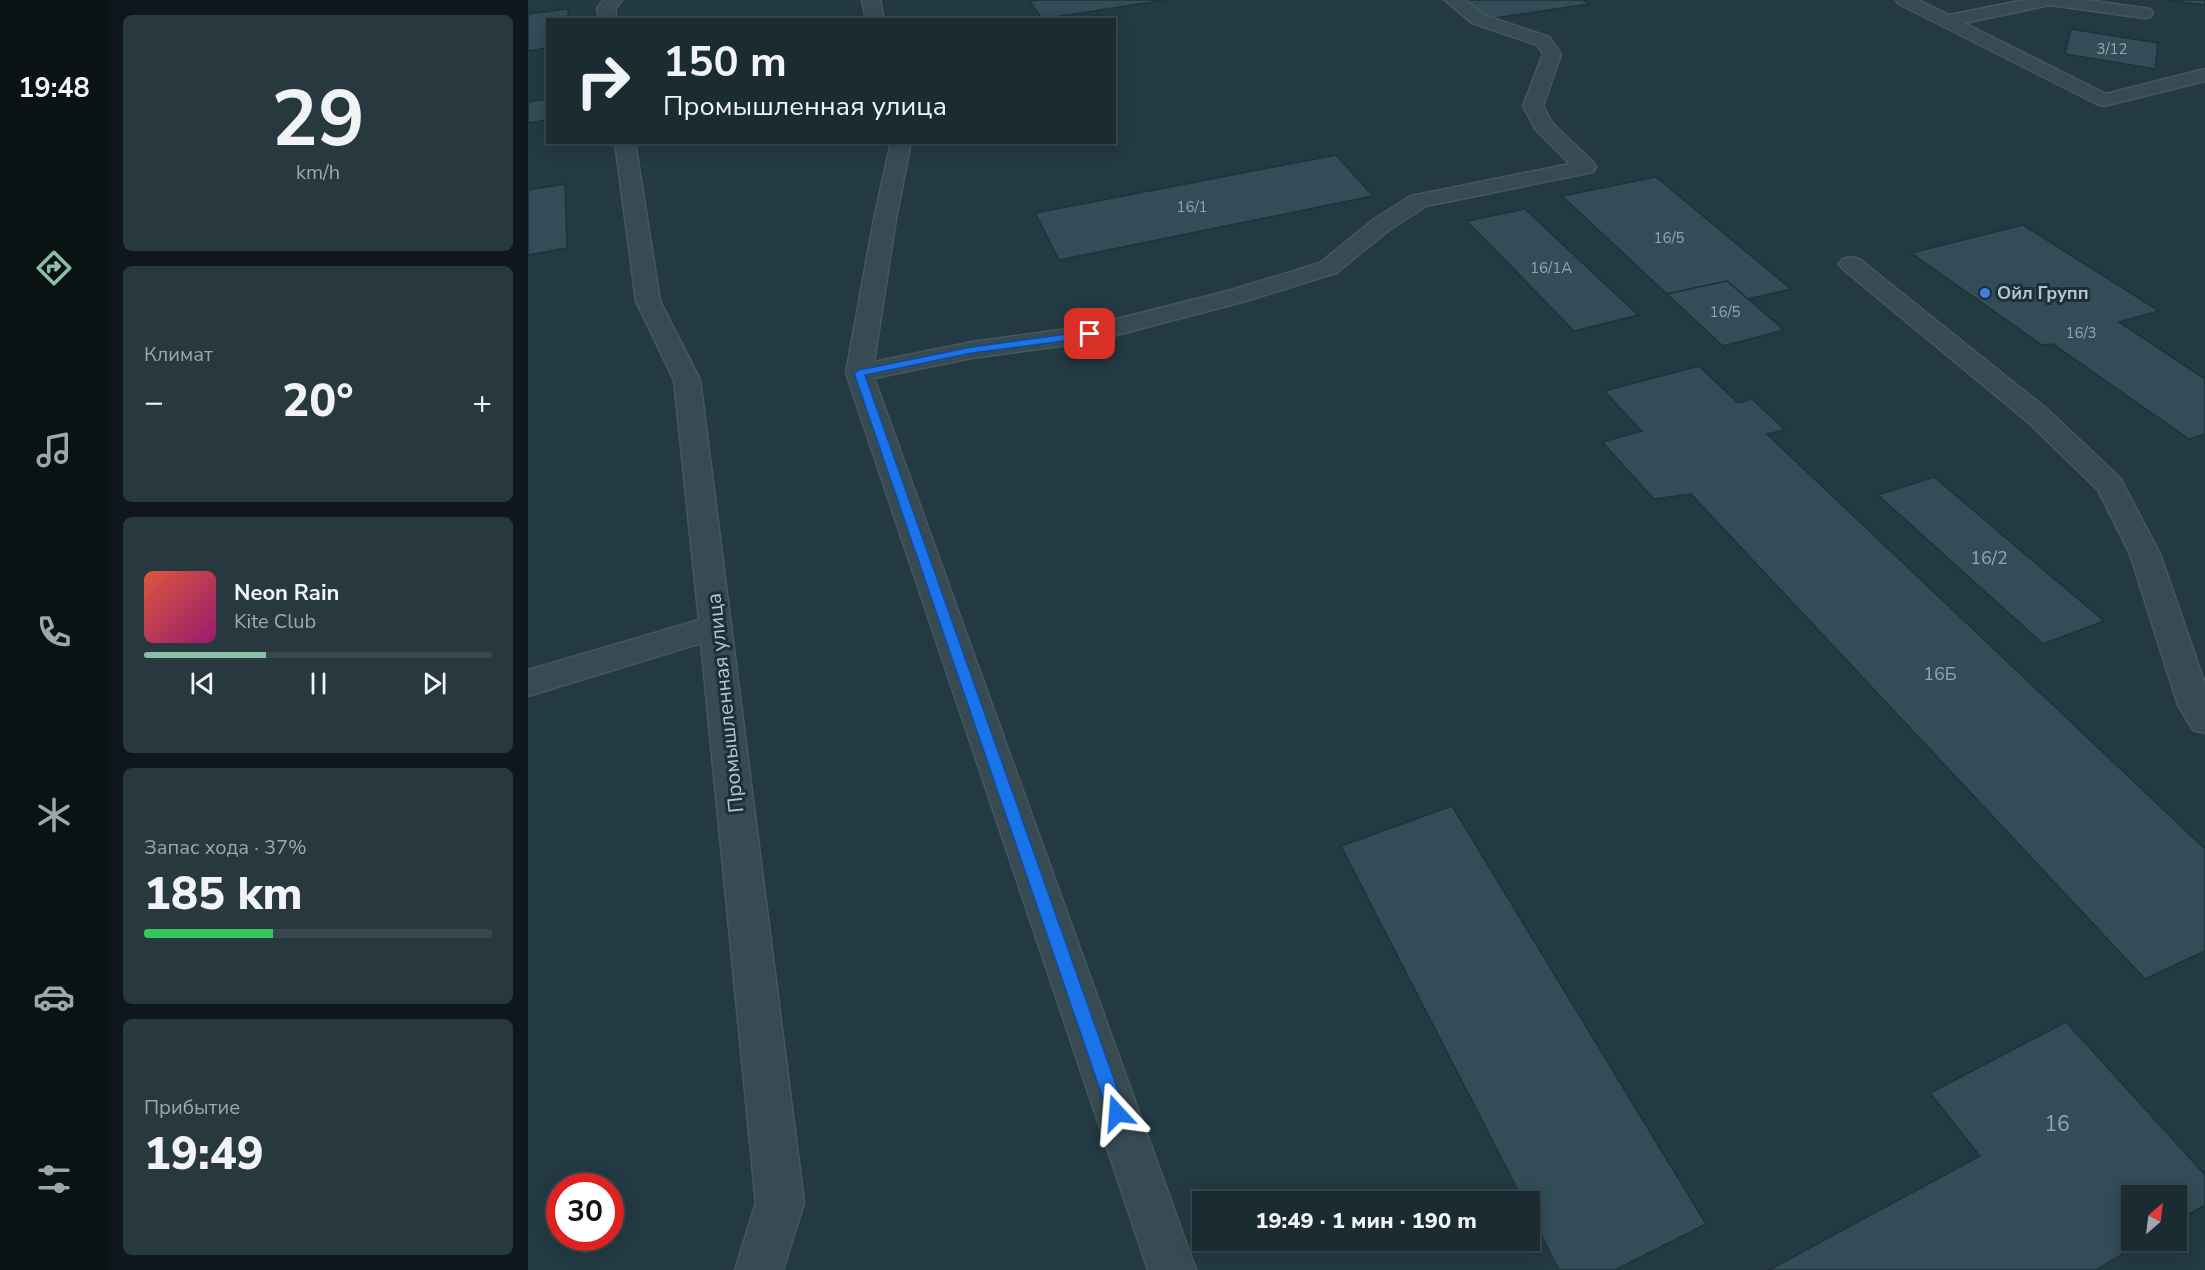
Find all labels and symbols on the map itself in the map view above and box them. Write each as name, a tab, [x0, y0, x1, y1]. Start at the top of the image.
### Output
house number: 3/12	[2096, 39, 2128, 59]
house number: 16/1	[1176, 197, 1208, 217]
house number: 16/5	[1653, 228, 1685, 248]
house number: 16/1А	[1530, 258, 1572, 278]
place label: Ойл Групп	[1997, 281, 2089, 305]
marker: Ойл Групп	[1978, 286, 1992, 300]
house number: 16/5	[1709, 302, 1741, 322]
pin	[1064, 308, 1115, 359]
house number: 16/3	[2065, 323, 2097, 343]
house number: 16/2	[1970, 546, 2008, 570]
street label: Промышленная улица	[700, 592, 750, 814]
house number: 16Б	[1923, 662, 1957, 686]
position arrow	[1085, 1081, 1149, 1145]
house number: 16	[2044, 1110, 2070, 1138]
speed limit sign: 30	[546, 1173, 624, 1251]
north arrow	[2121, 1185, 2187, 1251]

